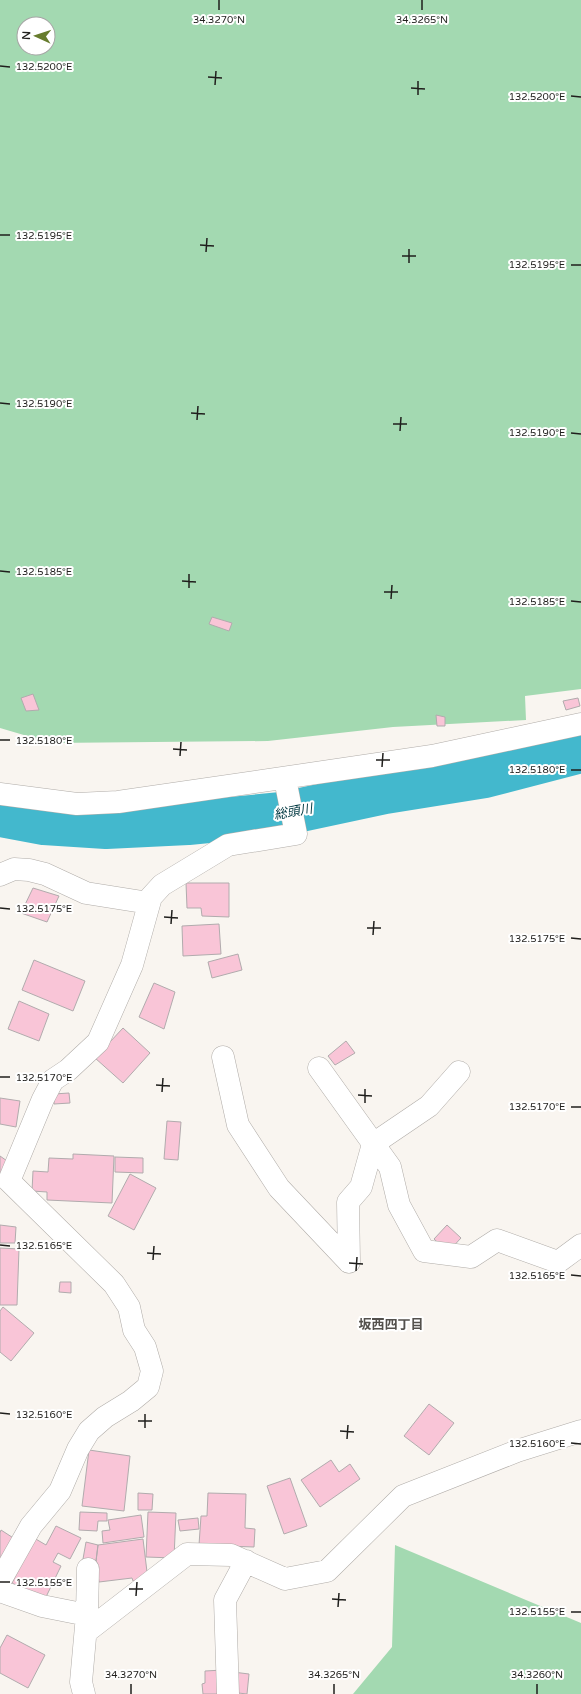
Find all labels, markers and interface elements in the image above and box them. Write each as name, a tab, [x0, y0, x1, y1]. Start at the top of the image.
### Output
text: 34.3270°N	[193, 14, 245, 26]
text: 34.3265°N	[396, 14, 448, 26]
north arrow	[16, 16, 56, 56]
text: N	[20, 31, 33, 40]
text: 132.5200°E	[16, 61, 72, 73]
text: 132.5200°E	[509, 91, 565, 103]
text: 132.5195°E	[16, 230, 72, 242]
text: 132.5195°E	[509, 259, 565, 271]
text: 132.5190°E	[16, 398, 72, 410]
text: 132.5190°E	[509, 427, 565, 439]
text: 132.5185°E	[16, 566, 72, 578]
text: 132.5185°E	[509, 596, 565, 608]
text: 132.5180°E	[16, 735, 72, 747]
text: 132.5180°E	[509, 764, 565, 776]
water label: 総頭川	[273, 800, 316, 823]
text: 132.5175°E	[16, 903, 72, 915]
text: 132.5175°E	[509, 933, 565, 945]
text: 132.5170°E	[16, 1072, 72, 1084]
text: 132.5170°E	[509, 1101, 565, 1113]
text: 132.5165°E	[16, 1240, 72, 1252]
text: 132.5165°E	[509, 1270, 565, 1282]
district label: 坂西四丁目	[358, 1317, 424, 1333]
text: 132.5160°E	[16, 1409, 72, 1421]
text: 132.5160°E	[509, 1438, 565, 1450]
text: 132.5155°E	[16, 1577, 72, 1589]
text: 132.5155°E	[509, 1606, 565, 1618]
text: 34.3270°N	[105, 1669, 157, 1681]
text: 34.3265°N	[308, 1669, 360, 1681]
text: 34.3260°N	[511, 1669, 563, 1681]

